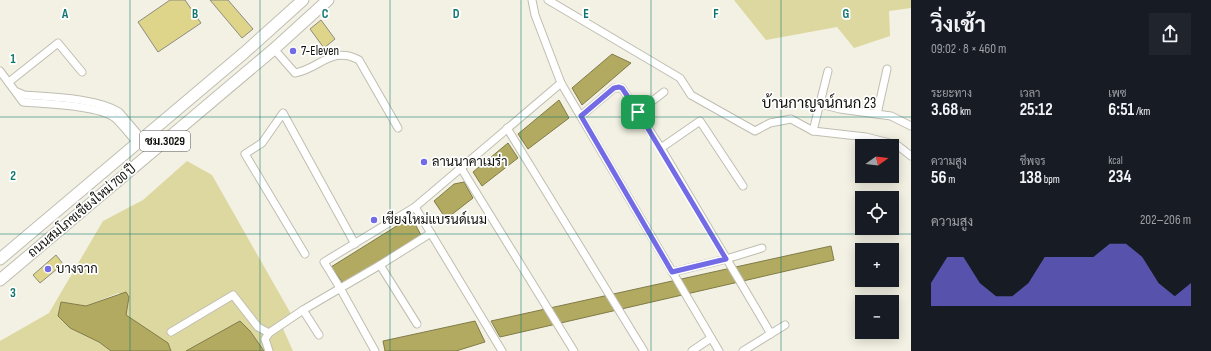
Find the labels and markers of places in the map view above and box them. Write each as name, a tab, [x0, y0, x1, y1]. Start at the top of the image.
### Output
place label: 7-Eleven	[301, 43, 339, 59]
marker: 7-Eleven	[288, 46, 298, 56]
pin	[621, 95, 655, 129]
place label: ลานนาคาเมร่า	[432, 154, 507, 170]
marker: ลานนาคาเมร่า	[419, 157, 429, 167]
place label: เชียงใหม่แบรนด์เนม	[382, 210, 487, 228]
marker: เชียงใหม่แบรนด์เนม	[369, 215, 379, 225]
place label: บางจาก	[56, 261, 98, 277]
marker: บางจาก	[43, 264, 53, 274]

